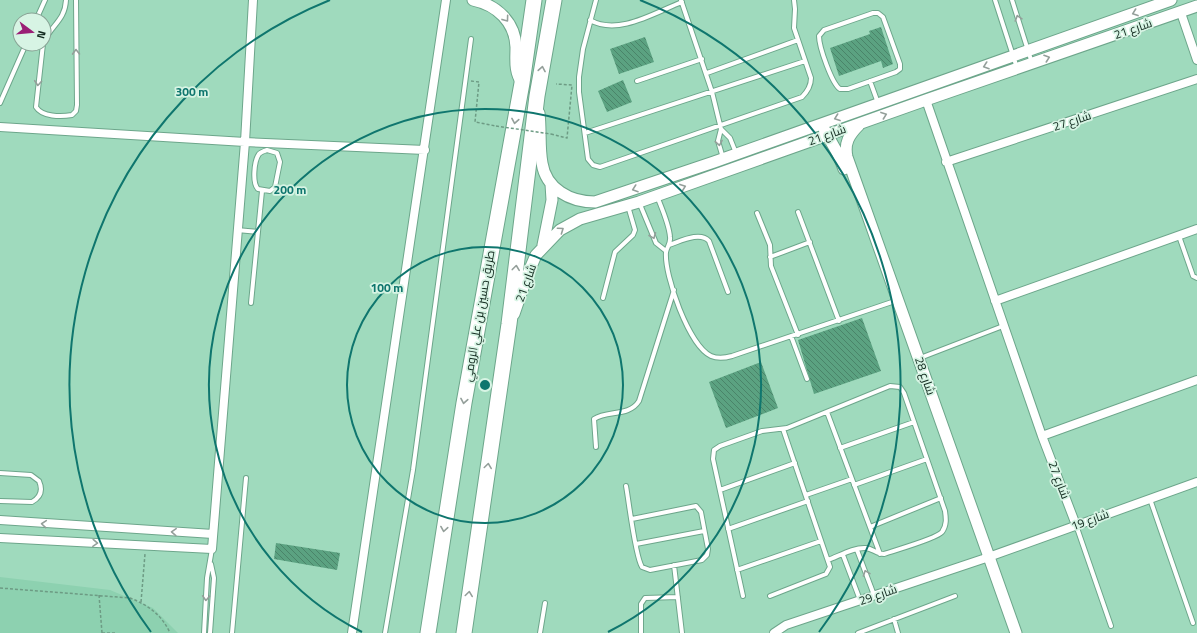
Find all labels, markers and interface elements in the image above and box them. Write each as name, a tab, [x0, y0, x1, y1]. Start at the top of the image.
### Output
one-way arrow	[1131, 8, 1138, 17]
north arrow	[12, 12, 52, 52]
street label: شارع 21	[1111, 13, 1155, 44]
one-way arrow	[501, 15, 508, 22]
one-way arrow	[1014, 15, 1022, 22]
text: N	[33, 29, 50, 41]
one-way arrow	[72, 49, 81, 55]
one-way arrow	[1043, 55, 1050, 63]
one-way arrow	[982, 61, 989, 69]
one-way arrow	[537, 66, 546, 73]
one-way arrow	[33, 79, 42, 86]
text: 300 m	[176, 82, 208, 101]
street label: شارع 27	[1050, 105, 1094, 136]
one-way arrow	[880, 111, 887, 119]
one-way arrow	[833, 114, 840, 122]
one-way arrow	[511, 118, 520, 124]
street label: شارع 21	[805, 119, 849, 150]
one-way arrow	[715, 140, 723, 147]
text: 200 m	[274, 180, 306, 199]
one-way arrow	[679, 183, 686, 192]
one-way arrow	[631, 184, 638, 193]
one-way arrow	[556, 228, 563, 235]
one-way arrow	[648, 232, 656, 240]
street label: طريق حسين بن علي الرومي	[458, 249, 500, 383]
street label: شارع 21	[510, 261, 541, 305]
one-way arrow	[511, 265, 520, 271]
text: 100 m	[371, 278, 403, 297]
street label: شارع 28	[910, 354, 941, 398]
centre of rings	[478, 378, 492, 392]
one-way arrow	[460, 397, 469, 404]
street label: شارع 27	[1044, 458, 1075, 502]
one-way arrow	[483, 463, 492, 469]
street label: شارع 19	[1068, 504, 1112, 535]
one-way arrow	[41, 519, 47, 528]
one-way arrow	[440, 526, 449, 532]
one-way arrow	[171, 527, 177, 536]
one-way arrow	[92, 539, 98, 547]
one-way arrow	[862, 569, 870, 576]
street label: شارع 29	[856, 579, 900, 610]
one-way arrow	[464, 591, 473, 597]
one-way arrow	[202, 595, 211, 601]

